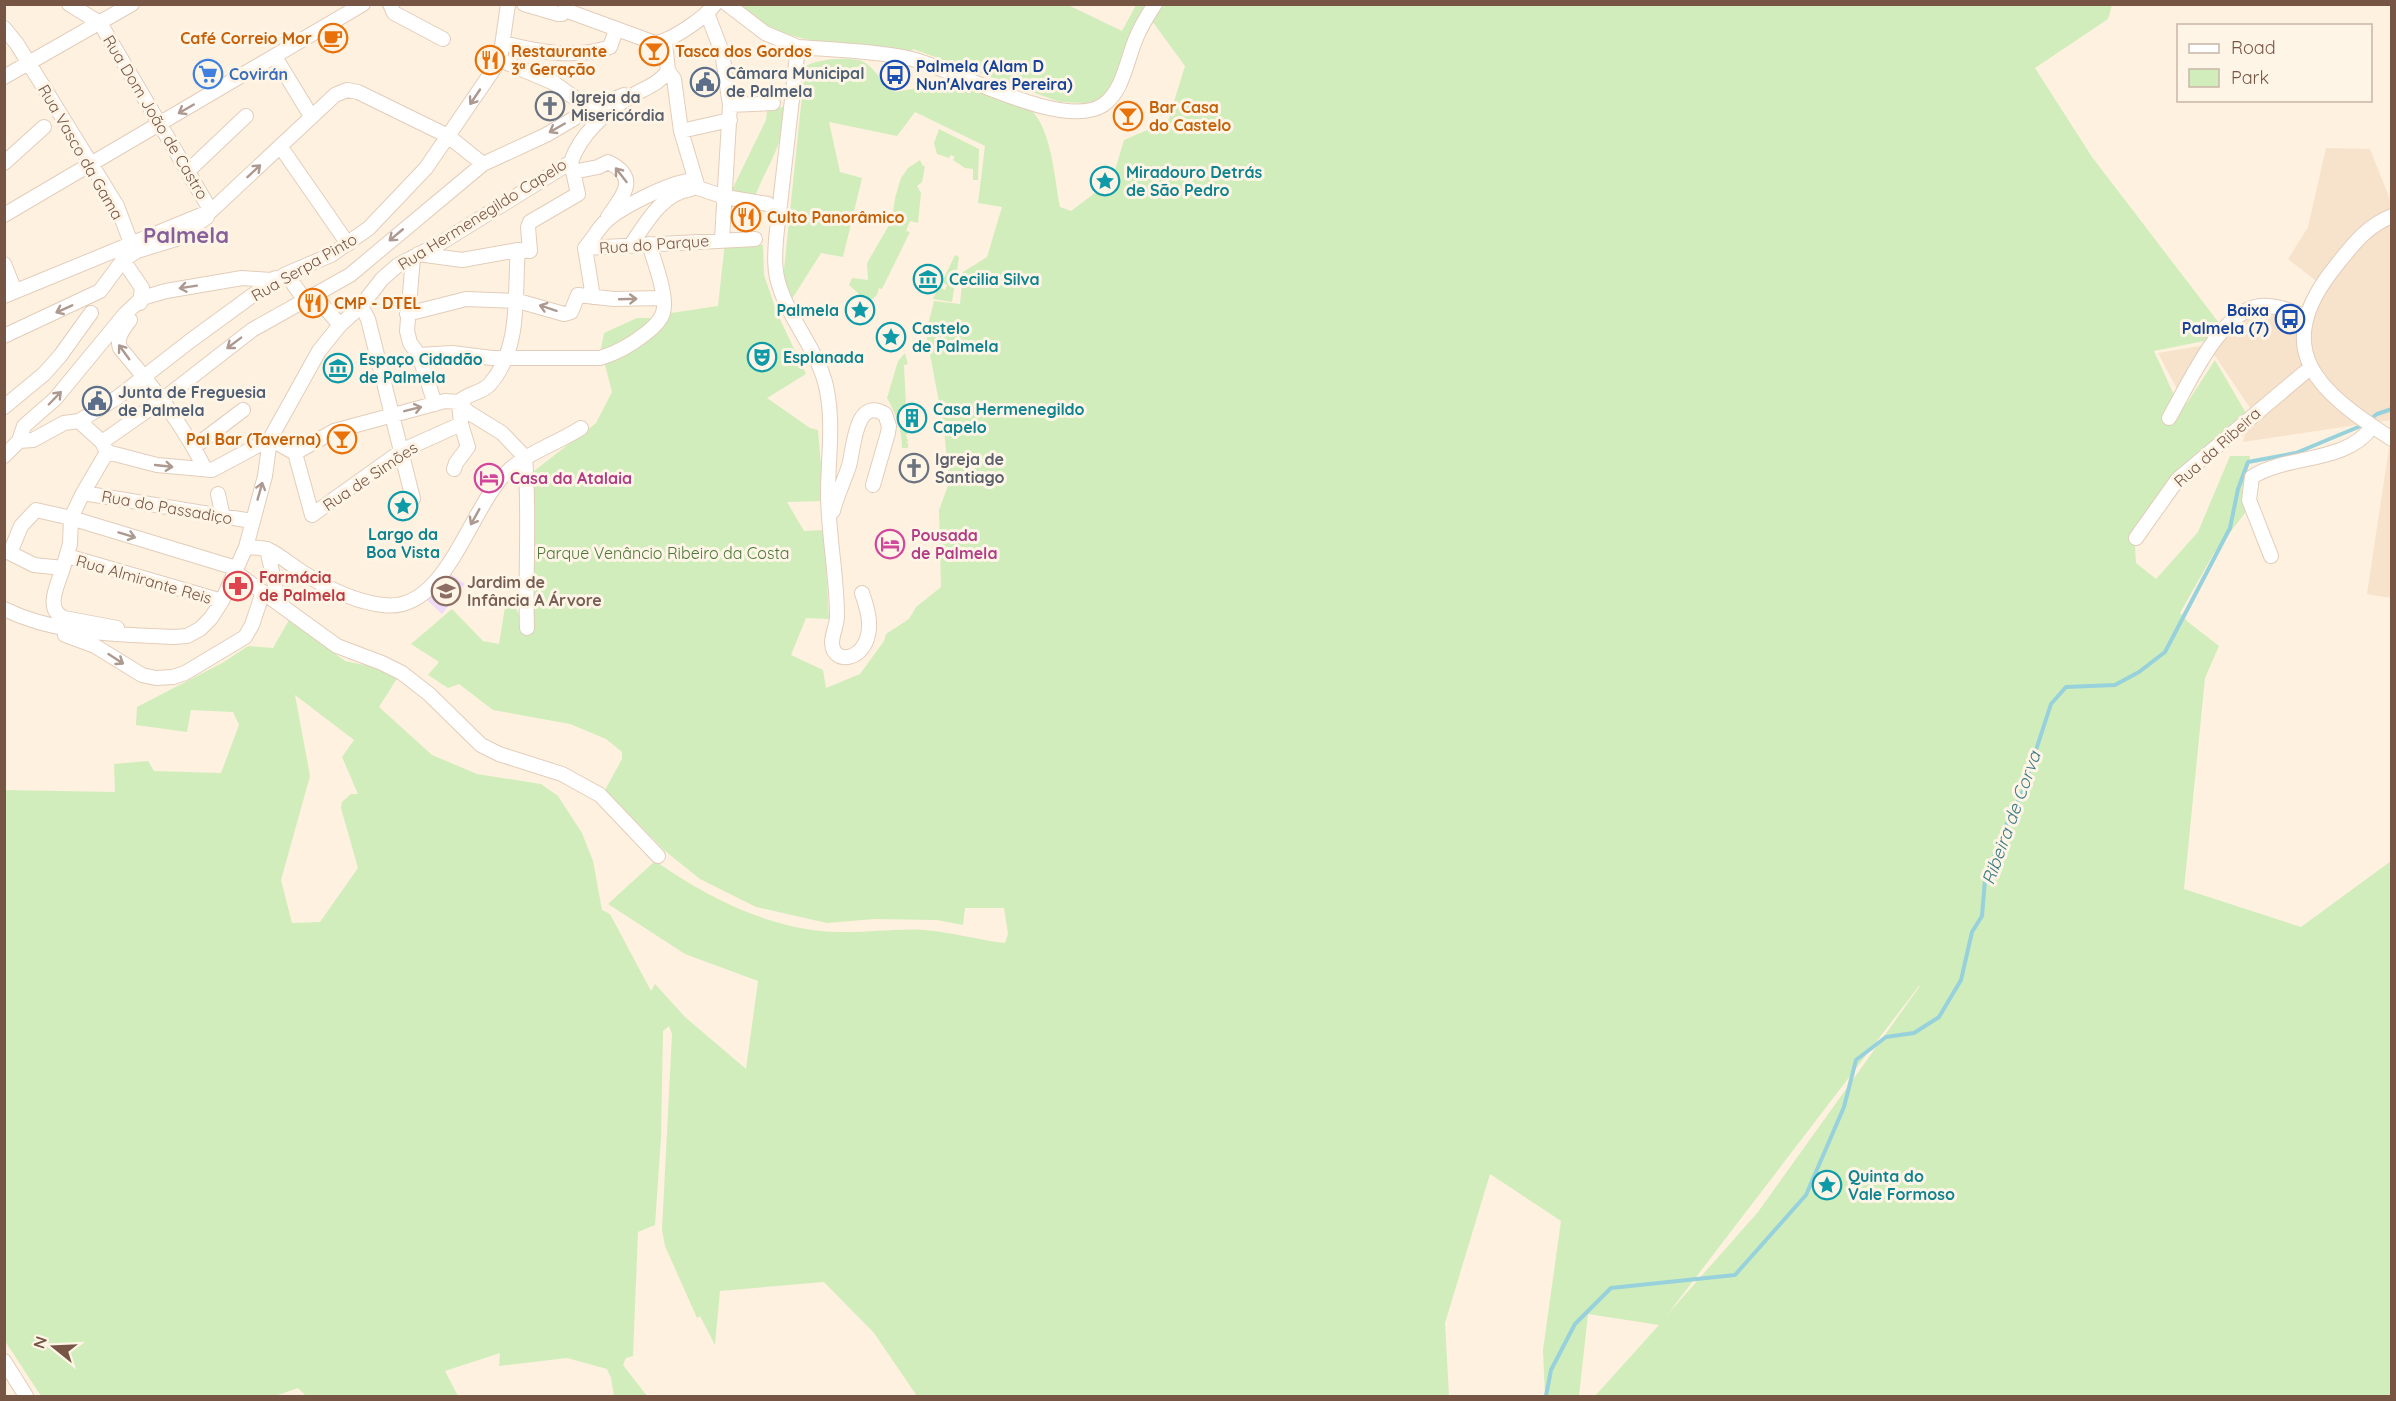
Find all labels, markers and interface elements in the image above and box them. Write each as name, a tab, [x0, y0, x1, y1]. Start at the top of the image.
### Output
cafe icon: Café Correio Mor	[317, 22, 349, 54]
legend	[2177, 24, 2372, 102]
place label: Café Correio Mor	[180, 28, 312, 48]
street label: Rua Dom João de Castro	[99, 31, 213, 203]
bar icon: Tasca dos Gordos	[638, 35, 670, 67]
text: Road	[2231, 36, 2276, 59]
place label: Restaurante 3ª Geração	[511, 41, 607, 79]
place label: Tasca dos Gordos	[675, 41, 812, 61]
restaurant icon: Restaurante 3ª Geração	[474, 44, 506, 76]
place label: Palmela (Alam D Nun'Alvares Pereira)	[916, 56, 1073, 94]
supermarket icon: Covirán	[192, 58, 224, 90]
bus stop icon: Palmela (Alam D Nun'Alvares Pereira)	[879, 59, 911, 91]
place label: Câmara Municipal de Palmela	[726, 63, 864, 101]
place label: Covirán	[229, 64, 288, 84]
public building icon: Câmara Municipal de Palmela	[689, 66, 721, 98]
text: Park	[2231, 66, 2269, 89]
street label: Rua Vasco da Gama	[34, 81, 128, 223]
place label: Igreja da Misericórdia	[571, 87, 665, 125]
one-way arrow	[469, 88, 481, 104]
church icon: Igreja da Misericórdia	[534, 90, 566, 122]
place label: Bar Casa do Castelo	[1149, 97, 1231, 135]
bar icon: Bar Casa do Castelo	[1112, 100, 1144, 132]
one-way arrow	[178, 103, 195, 115]
one-way arrow	[549, 123, 566, 135]
street label: Rua Hermenegildo Capelo	[394, 154, 570, 274]
place label: Miradouro Detrás de São Pedro	[1126, 162, 1263, 200]
one-way arrow	[246, 164, 261, 178]
place icon: Miradouro Detrás de São Pedro	[1089, 165, 1121, 197]
one-way arrow	[615, 167, 628, 183]
restaurant icon: Culto Panorâmico	[730, 201, 762, 233]
place label: Culto Panorâmico	[767, 207, 904, 227]
district label: Palmela	[143, 221, 229, 249]
one-way arrow	[389, 228, 404, 242]
street label: Rua Serpa Pinto	[248, 229, 360, 305]
street label: Rua do Parque	[598, 230, 710, 258]
museum icon: Cecilia Silva	[912, 263, 944, 295]
place label: Cecilia Silva	[949, 269, 1039, 289]
one-way arrow	[179, 282, 198, 293]
restaurant icon: CMP - DTEL	[297, 287, 329, 319]
place label: CMP - DTEL	[334, 293, 421, 313]
one-way arrow	[618, 293, 638, 304]
place icon: Palmela	[844, 294, 876, 326]
place label: Palmela	[777, 300, 839, 320]
place label: Baixa Palmela (7)	[2182, 300, 2269, 338]
one-way arrow	[539, 302, 558, 313]
bus stop icon: Baixa Palmela (7)	[2274, 303, 2306, 335]
one-way arrow	[55, 304, 73, 315]
place label: Castelo de Palmela	[912, 318, 998, 356]
place icon: Castelo de Palmela	[875, 321, 907, 353]
one-way arrow	[227, 337, 243, 349]
theatre icon: Esplanada	[746, 341, 778, 373]
one-way arrow	[118, 345, 130, 361]
place label: Esplanada	[783, 347, 864, 367]
place label: Espaço Cidadão de Palmela	[359, 349, 483, 387]
museum icon: Espaço Cidadão de Palmela	[322, 352, 354, 384]
place label: Junta de Freguesia de Palmela	[118, 382, 266, 420]
public building icon: Junta de Freguesia de Palmela	[81, 385, 113, 417]
one-way arrow	[48, 390, 63, 405]
place label: Casa Hermenegildo Capelo	[933, 399, 1085, 437]
building icon: Casa Hermenegildo Capelo	[896, 402, 928, 434]
one-way arrow	[403, 403, 422, 415]
street label: Rua da Ribeira	[2170, 403, 2264, 491]
bar icon: Pal Bar (Taverna)	[326, 423, 358, 455]
place label: Pal Bar (Taverna)	[186, 429, 321, 449]
street label: Rua de Simões	[319, 437, 421, 515]
place label: Igreja de Santiago	[935, 449, 1004, 487]
church icon: Igreja de Santiago	[898, 452, 930, 484]
one-way arrow	[153, 460, 173, 471]
hotel icon: Casa da Atalaia	[473, 462, 505, 494]
place label: Casa da Atalaia	[510, 468, 632, 488]
one-way arrow	[255, 481, 267, 500]
street label: Rua do Passadiço	[100, 486, 234, 528]
place icon: Largo da Boa Vista	[387, 490, 419, 522]
one-way arrow	[468, 509, 480, 526]
place label: Largo da Boa Vista	[366, 524, 440, 562]
place label: Pousada de Palmela	[911, 525, 997, 563]
hotel icon: Pousada de Palmela	[874, 528, 906, 560]
one-way arrow	[117, 530, 136, 541]
park label: Parque Venâncio Ribeiro da Costa	[536, 543, 790, 563]
street label: Rua Almirante Reis	[74, 550, 214, 608]
place label: Farmácia de Palmela	[259, 567, 345, 605]
pharmacy icon: Farmácia de Palmela	[222, 570, 254, 602]
place label: Jardim de Infância A Árvore	[467, 572, 602, 610]
school or university icon: Jardim de Infância A Árvore	[430, 575, 462, 607]
one-way arrow	[108, 652, 125, 665]
water label: Ribeira de Corva	[1976, 747, 2046, 888]
place label: Quinta do Vale Formoso	[1848, 1166, 1955, 1204]
place icon: Quinta do Vale Formoso	[1811, 1169, 1843, 1201]
north arrow	[24, 1317, 84, 1377]
text: N	[28, 1334, 51, 1351]

